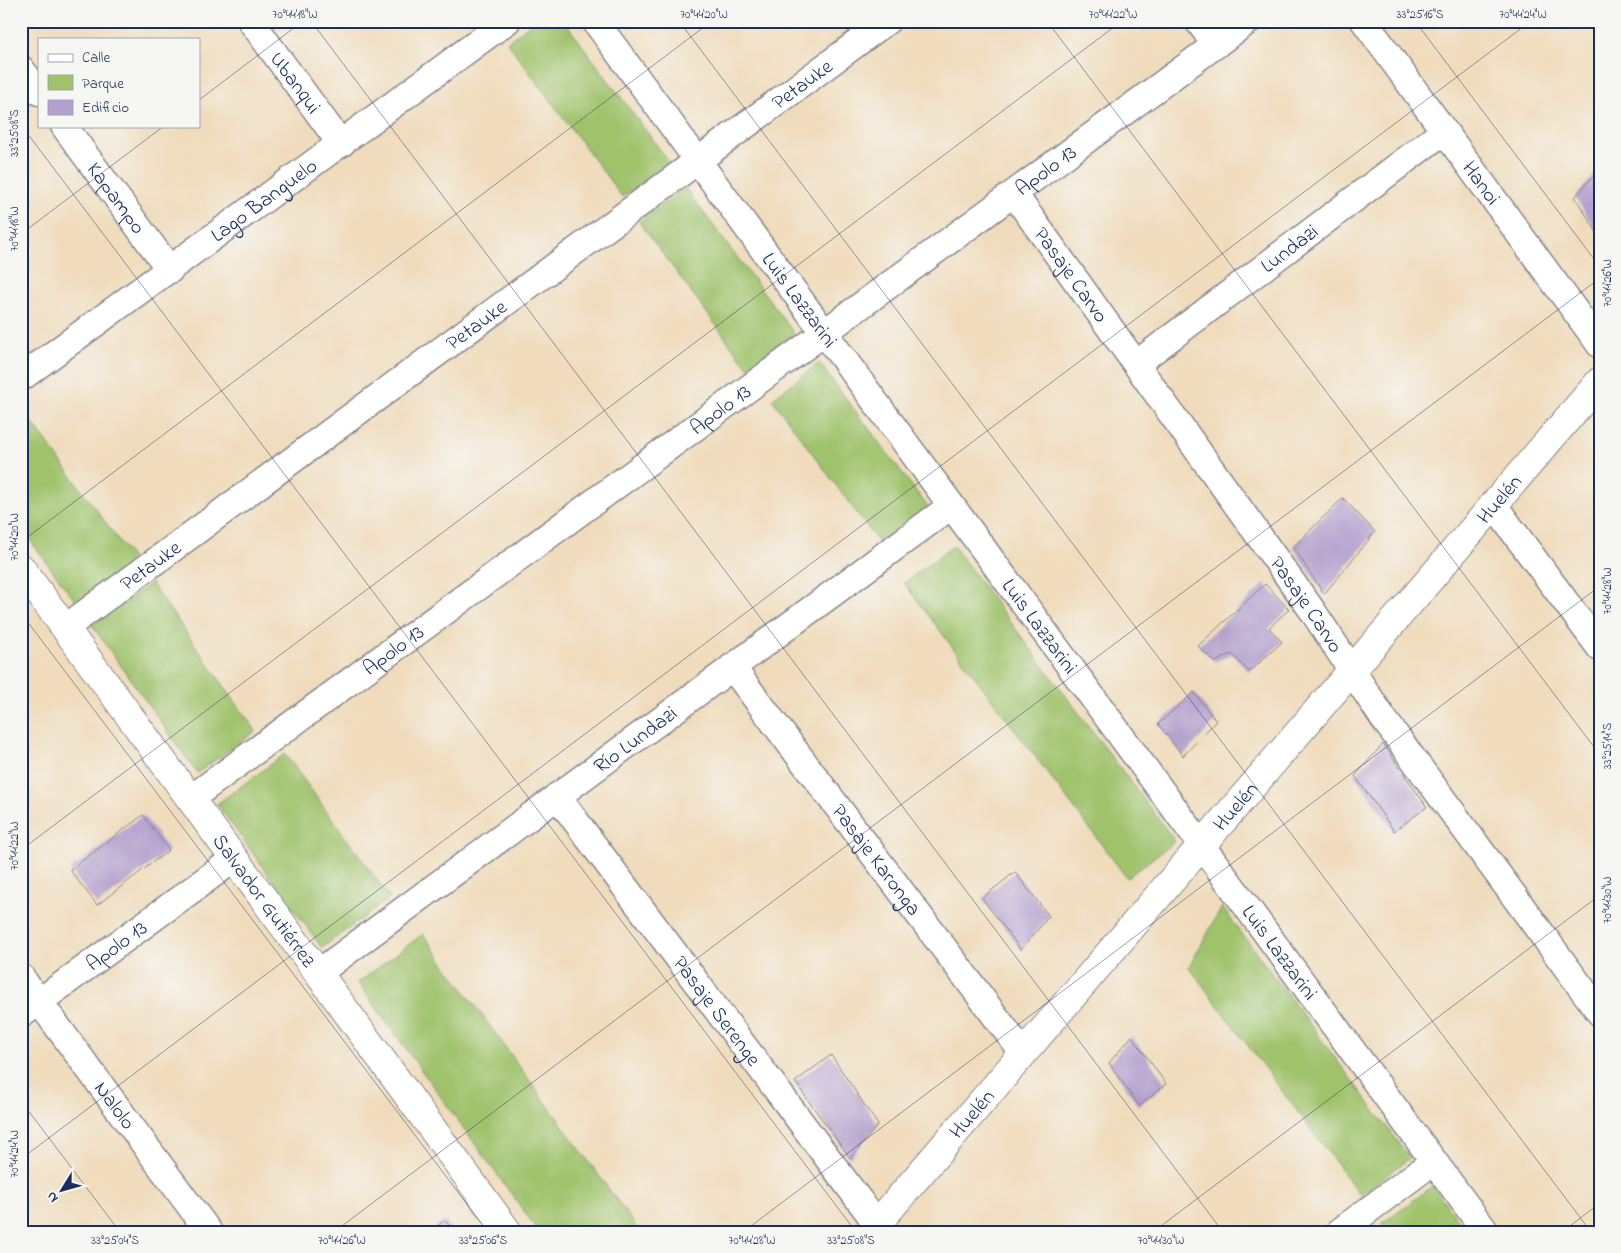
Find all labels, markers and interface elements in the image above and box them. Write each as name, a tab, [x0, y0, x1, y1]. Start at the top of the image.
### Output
text: 70°44'18"W	[273, 6, 317, 24]
text: 70°44'20"W	[680, 6, 728, 24]
text: 70°44'22"W	[1089, 6, 1137, 24]
text: 33°25'16"S	[1397, 6, 1444, 24]
text: 70°44'24"W	[1499, 6, 1547, 24]
legend	[38, 38, 200, 128]
street label: Ubanqui	[261, 46, 327, 121]
text: Calle	[82, 47, 110, 69]
street label: Petauke	[766, 52, 840, 118]
text: Parque	[82, 73, 124, 95]
text: Edificio	[82, 97, 129, 119]
text: 33°25'08"S	[6, 109, 24, 157]
street label: Apolo 13	[1010, 139, 1084, 204]
street label: Lago Banguelo	[205, 152, 324, 251]
street label: Hanoi	[1454, 155, 1507, 212]
street label: Kapampo	[78, 157, 152, 241]
text: 70°44'18"W	[6, 207, 24, 251]
street label: Lundazi	[1255, 218, 1326, 282]
street label: Pasaje Carvo	[1025, 222, 1115, 330]
street label: Luis Lazzarini	[753, 247, 844, 355]
text: 70°44'26"W	[1599, 259, 1617, 307]
street label: Petauke	[440, 293, 515, 359]
street label: Apolo 13	[684, 378, 758, 444]
street label: Huelén	[1471, 469, 1530, 531]
text: 70°44'20"W	[6, 513, 24, 561]
street label: Petauke	[115, 534, 189, 599]
street label: Pasaje Carvo	[1261, 551, 1349, 660]
text: 70°44'28"W	[1599, 567, 1617, 615]
street label: Luis Lazzarini	[993, 573, 1084, 681]
street label: Apolo 13	[357, 619, 431, 684]
street label: Río Lundazi	[588, 700, 684, 782]
text: 33°25'14"S	[1599, 722, 1617, 769]
street label: Huelén	[1207, 776, 1267, 839]
street label: Pasaje Karonga	[823, 798, 928, 923]
text: 70°44'22"W	[6, 822, 24, 870]
street label: Salvador Gutiérrez	[204, 828, 322, 975]
text: 70°44'30"W	[1599, 877, 1617, 923]
street label: Luis Lazzarini	[1233, 899, 1324, 1007]
street label: Apolo 13	[80, 914, 154, 980]
street label: Pasaje Serenge	[665, 950, 768, 1074]
street label: Nalolo	[86, 1076, 142, 1137]
street label: Huelén	[943, 1084, 1003, 1146]
text: 70°44'24"W	[6, 1130, 24, 1178]
north arrow	[38, 1166, 88, 1216]
text: N	[42, 1187, 64, 1207]
text: 33°25'04"S	[91, 1232, 139, 1250]
text: 70°44'26"W	[318, 1232, 366, 1250]
text: 33°25'06"S	[459, 1232, 507, 1250]
text: 70°44'28"W	[728, 1232, 776, 1250]
text: 33°25'08"S	[827, 1232, 875, 1250]
text: 70°44'30"W	[1138, 1232, 1184, 1250]

